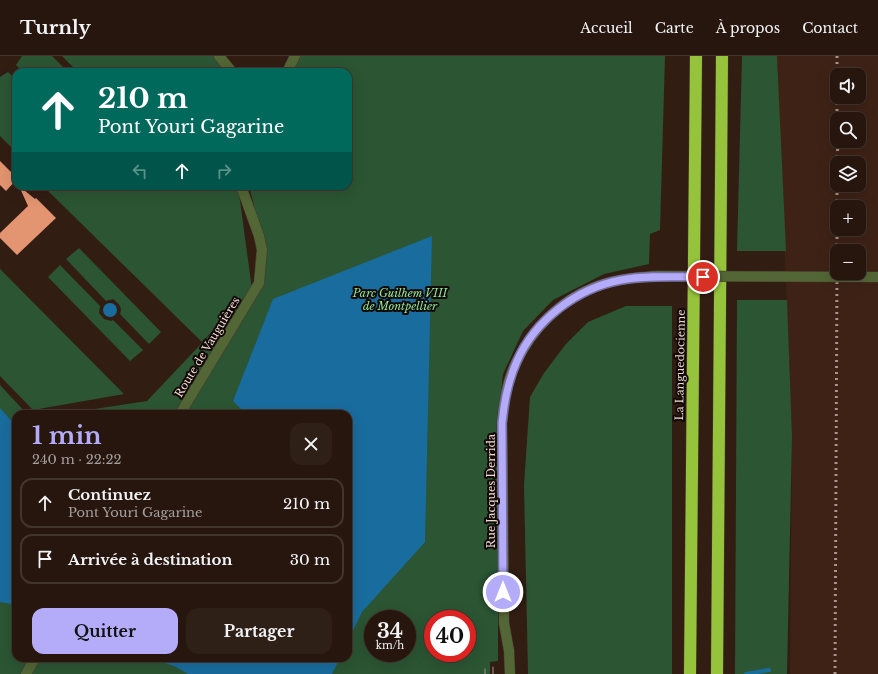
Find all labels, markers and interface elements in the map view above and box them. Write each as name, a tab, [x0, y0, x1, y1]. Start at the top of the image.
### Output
text: Turnly	[20, 16, 91, 39]
text: Accueil	[580, 19, 633, 37]
text: Carte	[655, 19, 694, 37]
text: À propos	[716, 19, 780, 37]
text: Contact	[802, 19, 858, 37]
map controls	[830, 68, 866, 280]
button: sound	[830, 68, 866, 104]
text: 210 m	[98, 81, 188, 116]
icon: ahead	[32, 84, 84, 136]
button: search	[830, 112, 866, 148]
text: Pont Youri Gagarine	[98, 116, 284, 138]
button: layers	[830, 156, 866, 192]
icon: left	[129, 160, 151, 182]
icon: ahead	[171, 160, 193, 182]
icon: right	[213, 160, 235, 182]
button: +	[830, 200, 866, 236]
button: −	[830, 244, 866, 280]
pin	[686, 260, 720, 294]
icon: arrive	[692, 266, 714, 288]
park label: Parc Guilhem VIII de Montpellier	[352, 286, 449, 313]
street label: Route de Vauguières	[171, 294, 243, 400]
street label: La Languedocienne	[672, 309, 688, 421]
text: 1 min	[32, 421, 102, 450]
button: close	[290, 423, 332, 465]
street label: Rue Jacques Derrida	[484, 433, 498, 548]
text: 240 m · 22:22	[32, 451, 121, 468]
text: Continuez	[68, 485, 151, 504]
icon: ahead	[34, 492, 56, 514]
text: 210 m	[283, 494, 330, 513]
text: Pont Youri Gagarine	[68, 504, 202, 521]
icon: arrive	[34, 548, 56, 570]
text: Arrivée à destination	[68, 550, 232, 569]
text: 30 m	[290, 550, 330, 569]
position arrow	[482, 571, 524, 613]
button: Quitter	[32, 608, 178, 654]
button: Partager	[186, 608, 332, 654]
speed limit sign: 40	[424, 610, 476, 662]
text: 34	[377, 619, 403, 643]
text: km/h	[376, 639, 404, 652]

